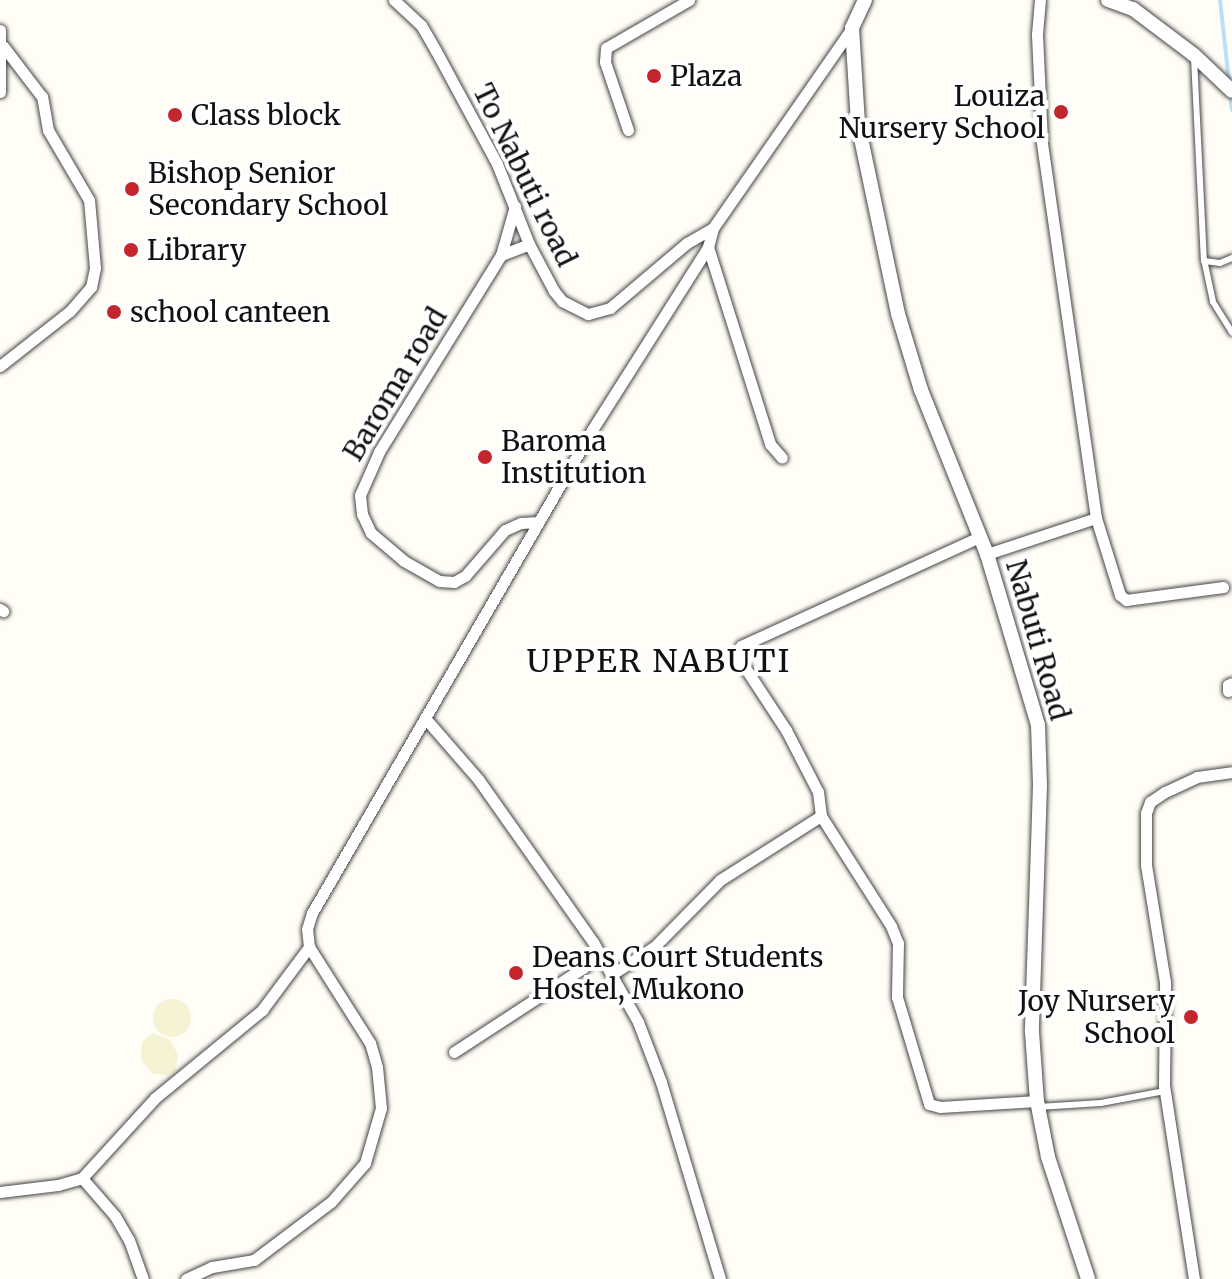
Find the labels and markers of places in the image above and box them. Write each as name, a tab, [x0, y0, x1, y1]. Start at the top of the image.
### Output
place label: Plaza	[670, 59, 742, 93]
marker: Plaza	[645, 67, 663, 85]
place label: Louiza Nursery School	[839, 79, 1045, 145]
place label: Class block	[191, 98, 341, 132]
marker: Louiza Nursery School	[1052, 103, 1070, 121]
marker: Class block	[166, 106, 184, 124]
place label: Bishop Senior Secondary School	[148, 156, 388, 222]
marker: Bishop Senior Secondary School	[123, 180, 141, 198]
place label: Library	[147, 233, 246, 267]
marker: Library	[122, 241, 140, 259]
place label: school canteen	[130, 295, 330, 329]
marker: school canteen	[105, 303, 123, 321]
place label: Baroma Institution	[501, 424, 646, 490]
marker: Baroma Institution	[476, 448, 494, 466]
place label: Deans Court Students Hostel, Mukono	[532, 940, 823, 1006]
marker: Deans Court Students Hostel, Mukono	[507, 964, 525, 982]
place label: Joy Nursery School	[1018, 984, 1175, 1050]
marker: Joy Nursery School	[1182, 1008, 1200, 1026]

